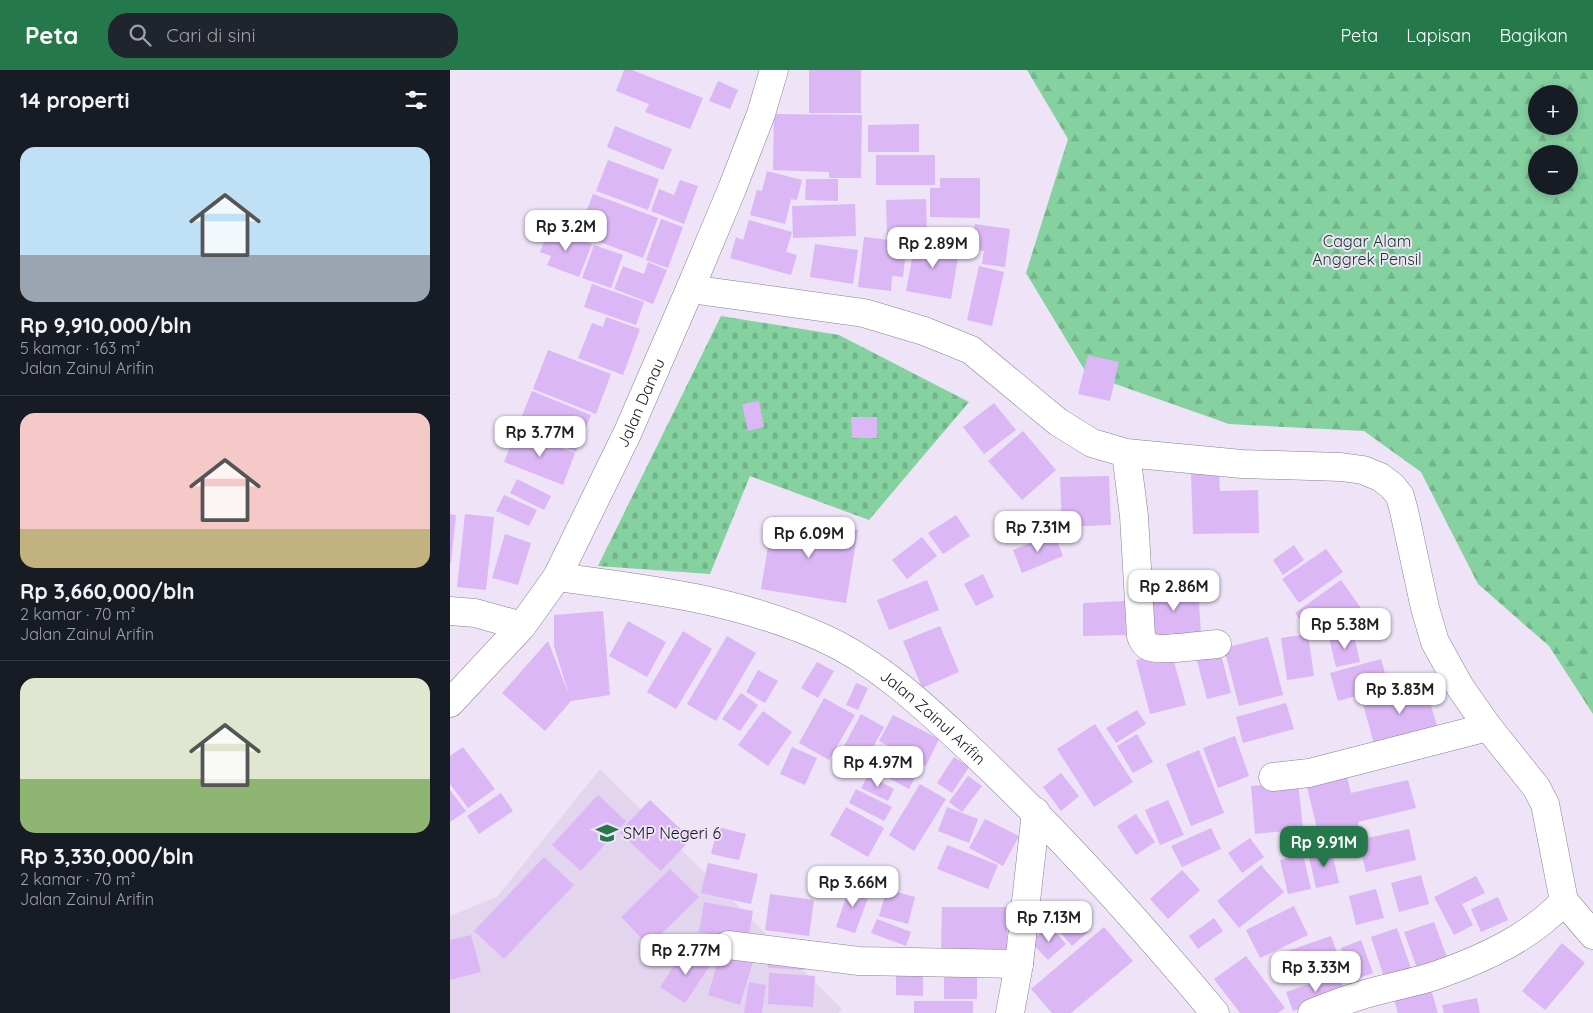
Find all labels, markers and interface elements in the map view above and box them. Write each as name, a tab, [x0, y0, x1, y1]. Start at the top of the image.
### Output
search box	[108, 13, 458, 58]
text: Peta	[25, 20, 78, 50]
icon: search	[126, 21, 154, 49]
text: Cari di sini	[166, 23, 256, 47]
text: Peta	[1341, 24, 1378, 47]
text: Lapisan	[1406, 24, 1471, 47]
text: Bagikan	[1499, 24, 1568, 47]
map controls	[1528, 85, 1578, 195]
button: +	[1528, 85, 1578, 135]
icon: filters	[402, 86, 430, 114]
text: 14 properti	[20, 87, 130, 113]
button: −	[1528, 145, 1578, 195]
icon: home	[180, 180, 270, 270]
pin: Rp 3.2M	[520, 210, 612, 252]
text: Rp 3.2M	[536, 216, 596, 236]
pin: Rp 2.89M	[881, 226, 985, 269]
park label: Cagar Alam Anggrek Pensil	[1312, 231, 1422, 269]
text: Rp 2.89M	[898, 233, 968, 253]
text: Rp 9,910,000/bln	[20, 312, 192, 338]
text: 5 kamar · 163 m²	[20, 338, 141, 358]
street label: Jalan Danau	[612, 355, 669, 450]
text: Jalan Zainul Arifin	[20, 358, 154, 378]
pin: Rp 3.77M	[488, 416, 592, 458]
text: Rp 3.77M	[506, 422, 574, 442]
icon: home	[180, 445, 270, 535]
pin: Rp 7.31M	[986, 510, 1090, 553]
pin: Rp 6.09M	[757, 516, 861, 559]
text: Rp 7.31M	[1005, 517, 1071, 537]
text: Rp 6.09M	[774, 523, 844, 543]
pin: Rp 2.86M	[1122, 570, 1226, 612]
text: Rp 2.86M	[1139, 576, 1209, 596]
text: Rp 3,660,000/bln	[20, 578, 194, 604]
text: 2 kamar · 70 m²	[20, 604, 136, 624]
pin: Rp 5.38M	[1293, 608, 1397, 650]
text: Rp 5.38M	[1311, 614, 1379, 634]
text: Jalan Zainul Arifin	[20, 624, 154, 644]
street label: Jalan Zainul Arifin	[876, 665, 990, 769]
pin: Rp 3.83M	[1348, 672, 1452, 715]
text: Rp 3.83M	[1366, 679, 1434, 699]
icon: home	[180, 710, 270, 800]
pin: Rp 4.97M	[826, 746, 930, 788]
text: Rp 4.97M	[843, 752, 913, 772]
school or university icon: SMP Negeri 6	[594, 820, 620, 846]
place label: SMP Negeri 6	[623, 823, 721, 843]
pin: Rp 9.91M	[1272, 826, 1376, 868]
text: Rp 9.91M	[1291, 832, 1357, 852]
text: Rp 3,330,000/bln	[20, 843, 194, 869]
pin: Rp 3.66M	[801, 866, 905, 908]
text: 2 kamar · 70 m²	[20, 869, 136, 889]
text: Rp 3.66M	[819, 872, 887, 892]
text: Jalan Zainul Arifin	[20, 889, 154, 909]
pin: Rp 7.13M	[997, 900, 1101, 943]
text: Rp 7.13M	[1017, 907, 1081, 927]
pin: Rp 2.77M	[634, 934, 738, 976]
text: Rp 2.77M	[651, 940, 721, 960]
pin: Rp 3.33M	[1264, 950, 1368, 993]
text: Rp 3.33M	[1282, 957, 1350, 977]

